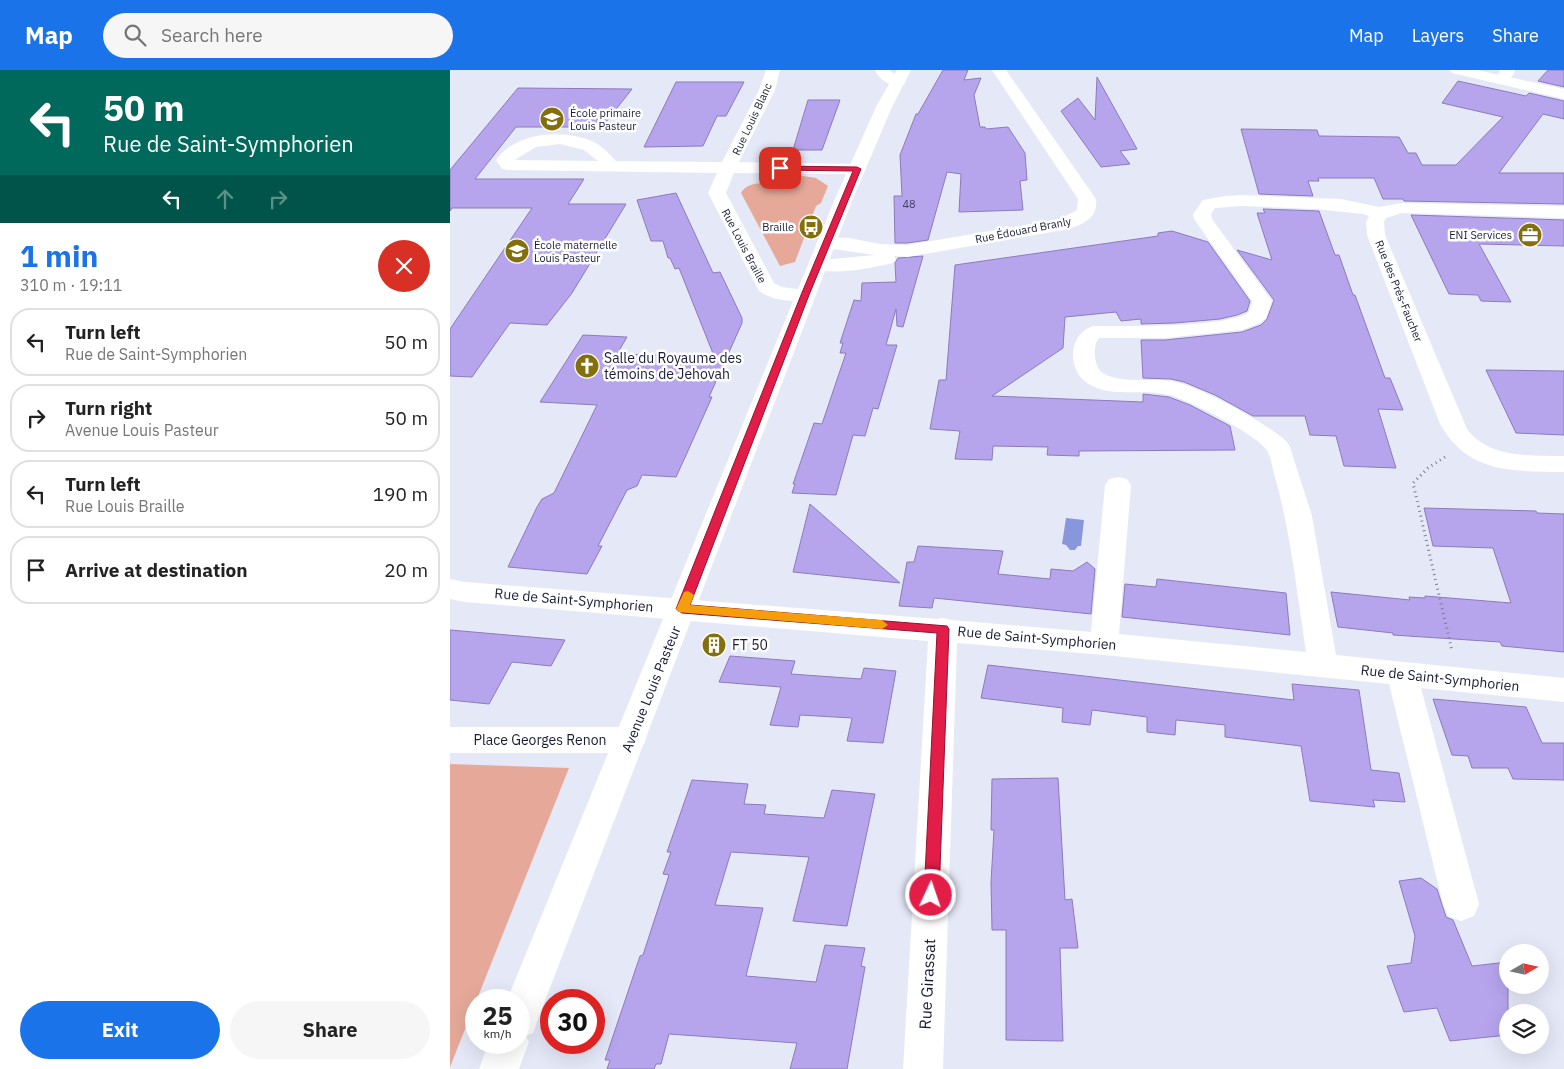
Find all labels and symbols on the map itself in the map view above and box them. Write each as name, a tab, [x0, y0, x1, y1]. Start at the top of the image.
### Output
street label: Rue Louis Blanc	[729, 80, 775, 157]
school or university icon: École primaire Louis Pasteur	[539, 106, 565, 132]
place label: École primaire Louis Pasteur	[570, 106, 641, 133]
pin	[759, 147, 801, 189]
house number: 48	[902, 197, 916, 211]
street label: Rue Louis Braille	[719, 206, 769, 286]
bus stop icon: Braille	[798, 214, 824, 240]
street label: Rue Édouard Branly	[974, 214, 1073, 246]
place label: Braille	[762, 220, 794, 234]
office icon: ENI Services	[1517, 222, 1543, 248]
place label: ENI Services	[1449, 228, 1512, 242]
school or university icon: École maternelle Louis Pasteur	[504, 238, 530, 264]
place label: École maternelle Louis Pasteur	[534, 238, 617, 265]
street label: Rue des Près-Faucher	[1372, 238, 1426, 344]
place label: Salle du Royaume des témoins de Jehovah	[604, 349, 742, 383]
church icon: Salle du Royaume des témoins de Jehovah	[574, 353, 600, 379]
street label: Rue de Saint-Symphorien	[494, 584, 654, 616]
street label: Rue de Saint-Symphorien	[957, 622, 1117, 654]
street label: Avenue Louis Pasteur	[617, 623, 685, 755]
building icon: FT 50	[701, 632, 727, 658]
place label: FT 50	[732, 636, 768, 654]
street label: Rue de Saint-Symphorien	[1360, 661, 1520, 695]
street label: Place Georges Renon	[473, 731, 607, 749]
position arrow	[904, 868, 956, 920]
street label: Rue Girassat	[915, 938, 939, 1030]
north arrow	[1499, 944, 1549, 994]
speed limit sign: 30	[540, 989, 605, 1054]

